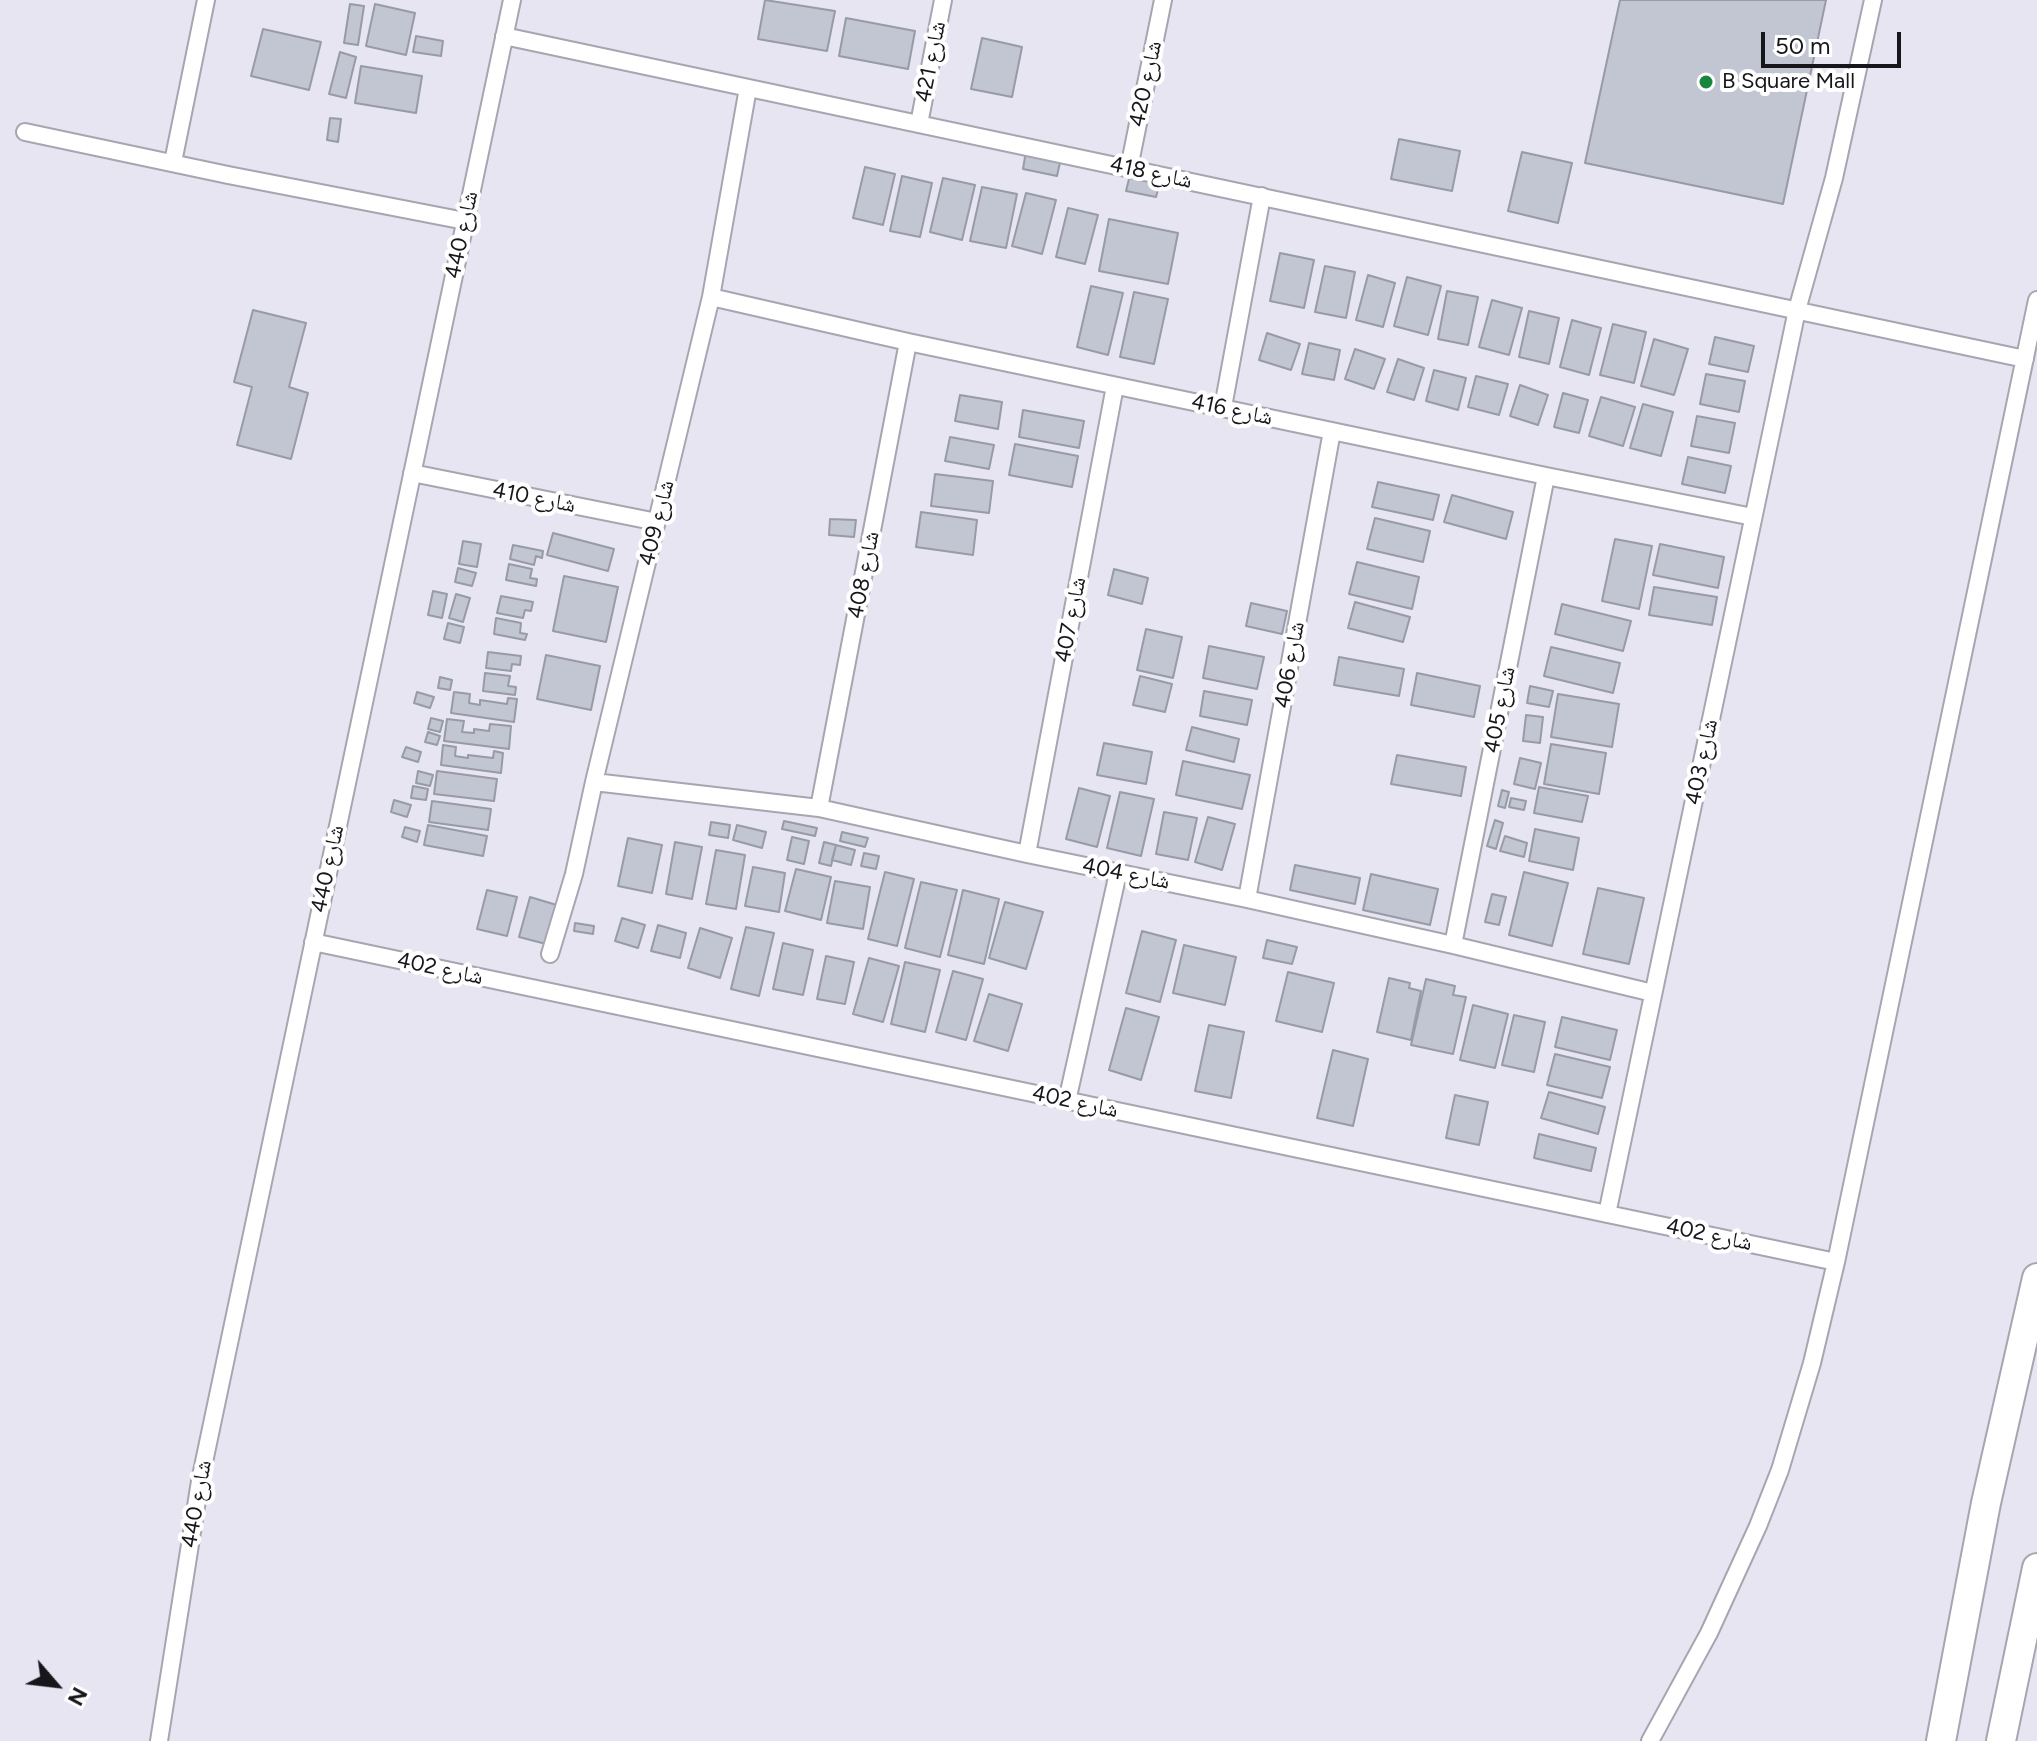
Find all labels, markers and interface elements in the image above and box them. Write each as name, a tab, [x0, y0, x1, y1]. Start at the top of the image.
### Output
scale bar	[1765, 16, 1905, 66]
street label: شارع 421	[910, 19, 952, 105]
text: 50 m	[1775, 31, 1831, 60]
street label: شارع 420	[1124, 39, 1168, 129]
place label: B Square Mall	[1722, 69, 1855, 95]
marker: B Square Mall	[1697, 73, 1715, 91]
street label: شارع 418	[1107, 151, 1195, 195]
street label: شارع 440	[440, 189, 484, 281]
street label: شارع 416	[1189, 389, 1275, 431]
street label: شارع 410	[490, 477, 578, 519]
street label: شارع 409	[634, 477, 680, 569]
street label: شارع 408	[843, 529, 885, 621]
street label: شارع 407	[1050, 575, 1092, 665]
street label: شارع 406	[1269, 620, 1311, 710]
street label: شارع 405	[1479, 664, 1521, 756]
street label: شارع 403	[1680, 717, 1724, 807]
street label: شارع 440	[306, 823, 350, 915]
street label: شارع 404	[1080, 853, 1172, 895]
street label: شارع 402	[395, 947, 485, 991]
street label: شارع 402	[1030, 1080, 1120, 1124]
street label: شارع 402	[1664, 1213, 1754, 1257]
street label: شارع 440	[176, 1458, 218, 1550]
north arrow	[16, 1645, 96, 1725]
text: N	[62, 1683, 94, 1710]

